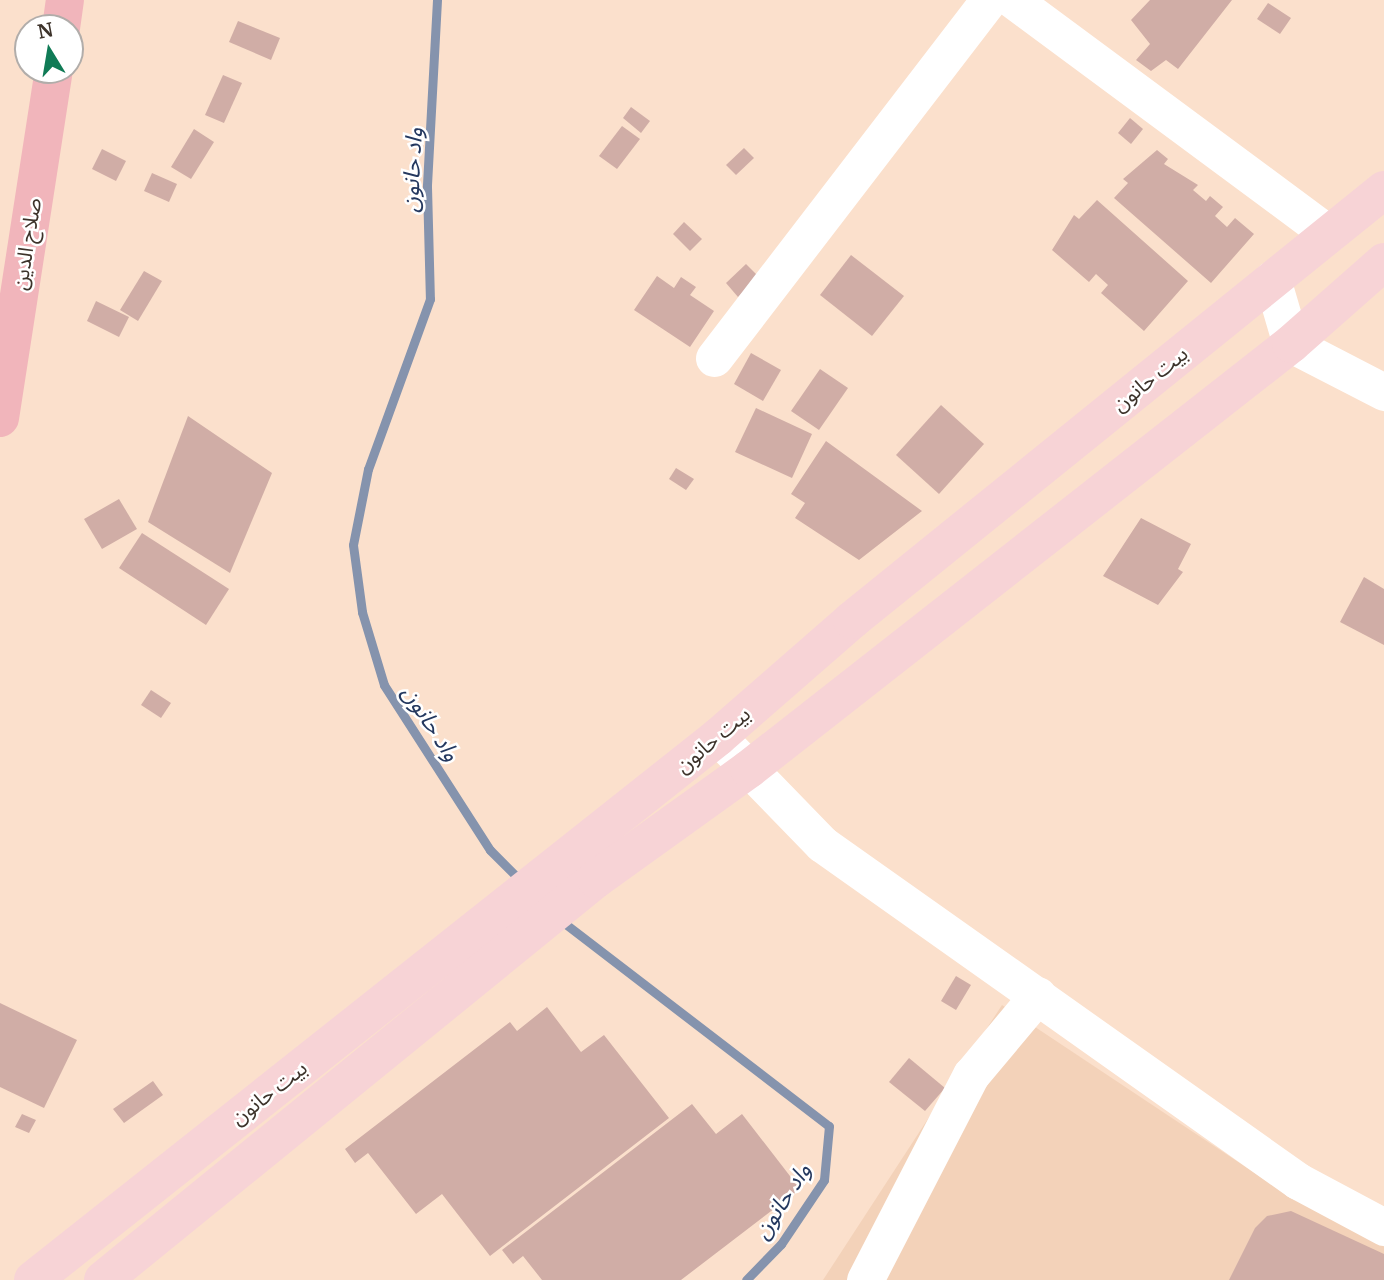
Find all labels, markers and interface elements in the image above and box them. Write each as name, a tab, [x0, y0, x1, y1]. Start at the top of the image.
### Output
north arrow	[14, 14, 84, 84]
text: N	[36, 17, 55, 44]
water label: واد حانون	[396, 127, 428, 213]
street label: صلاح الدين	[7, 196, 47, 292]
street label: بيت حانون	[1107, 341, 1193, 417]
water label: واد حانون	[396, 680, 466, 766]
street label: بيت حانون	[670, 701, 756, 779]
street label: بيت حانون	[226, 1055, 312, 1131]
water label: واد حانون	[747, 1158, 817, 1244]

